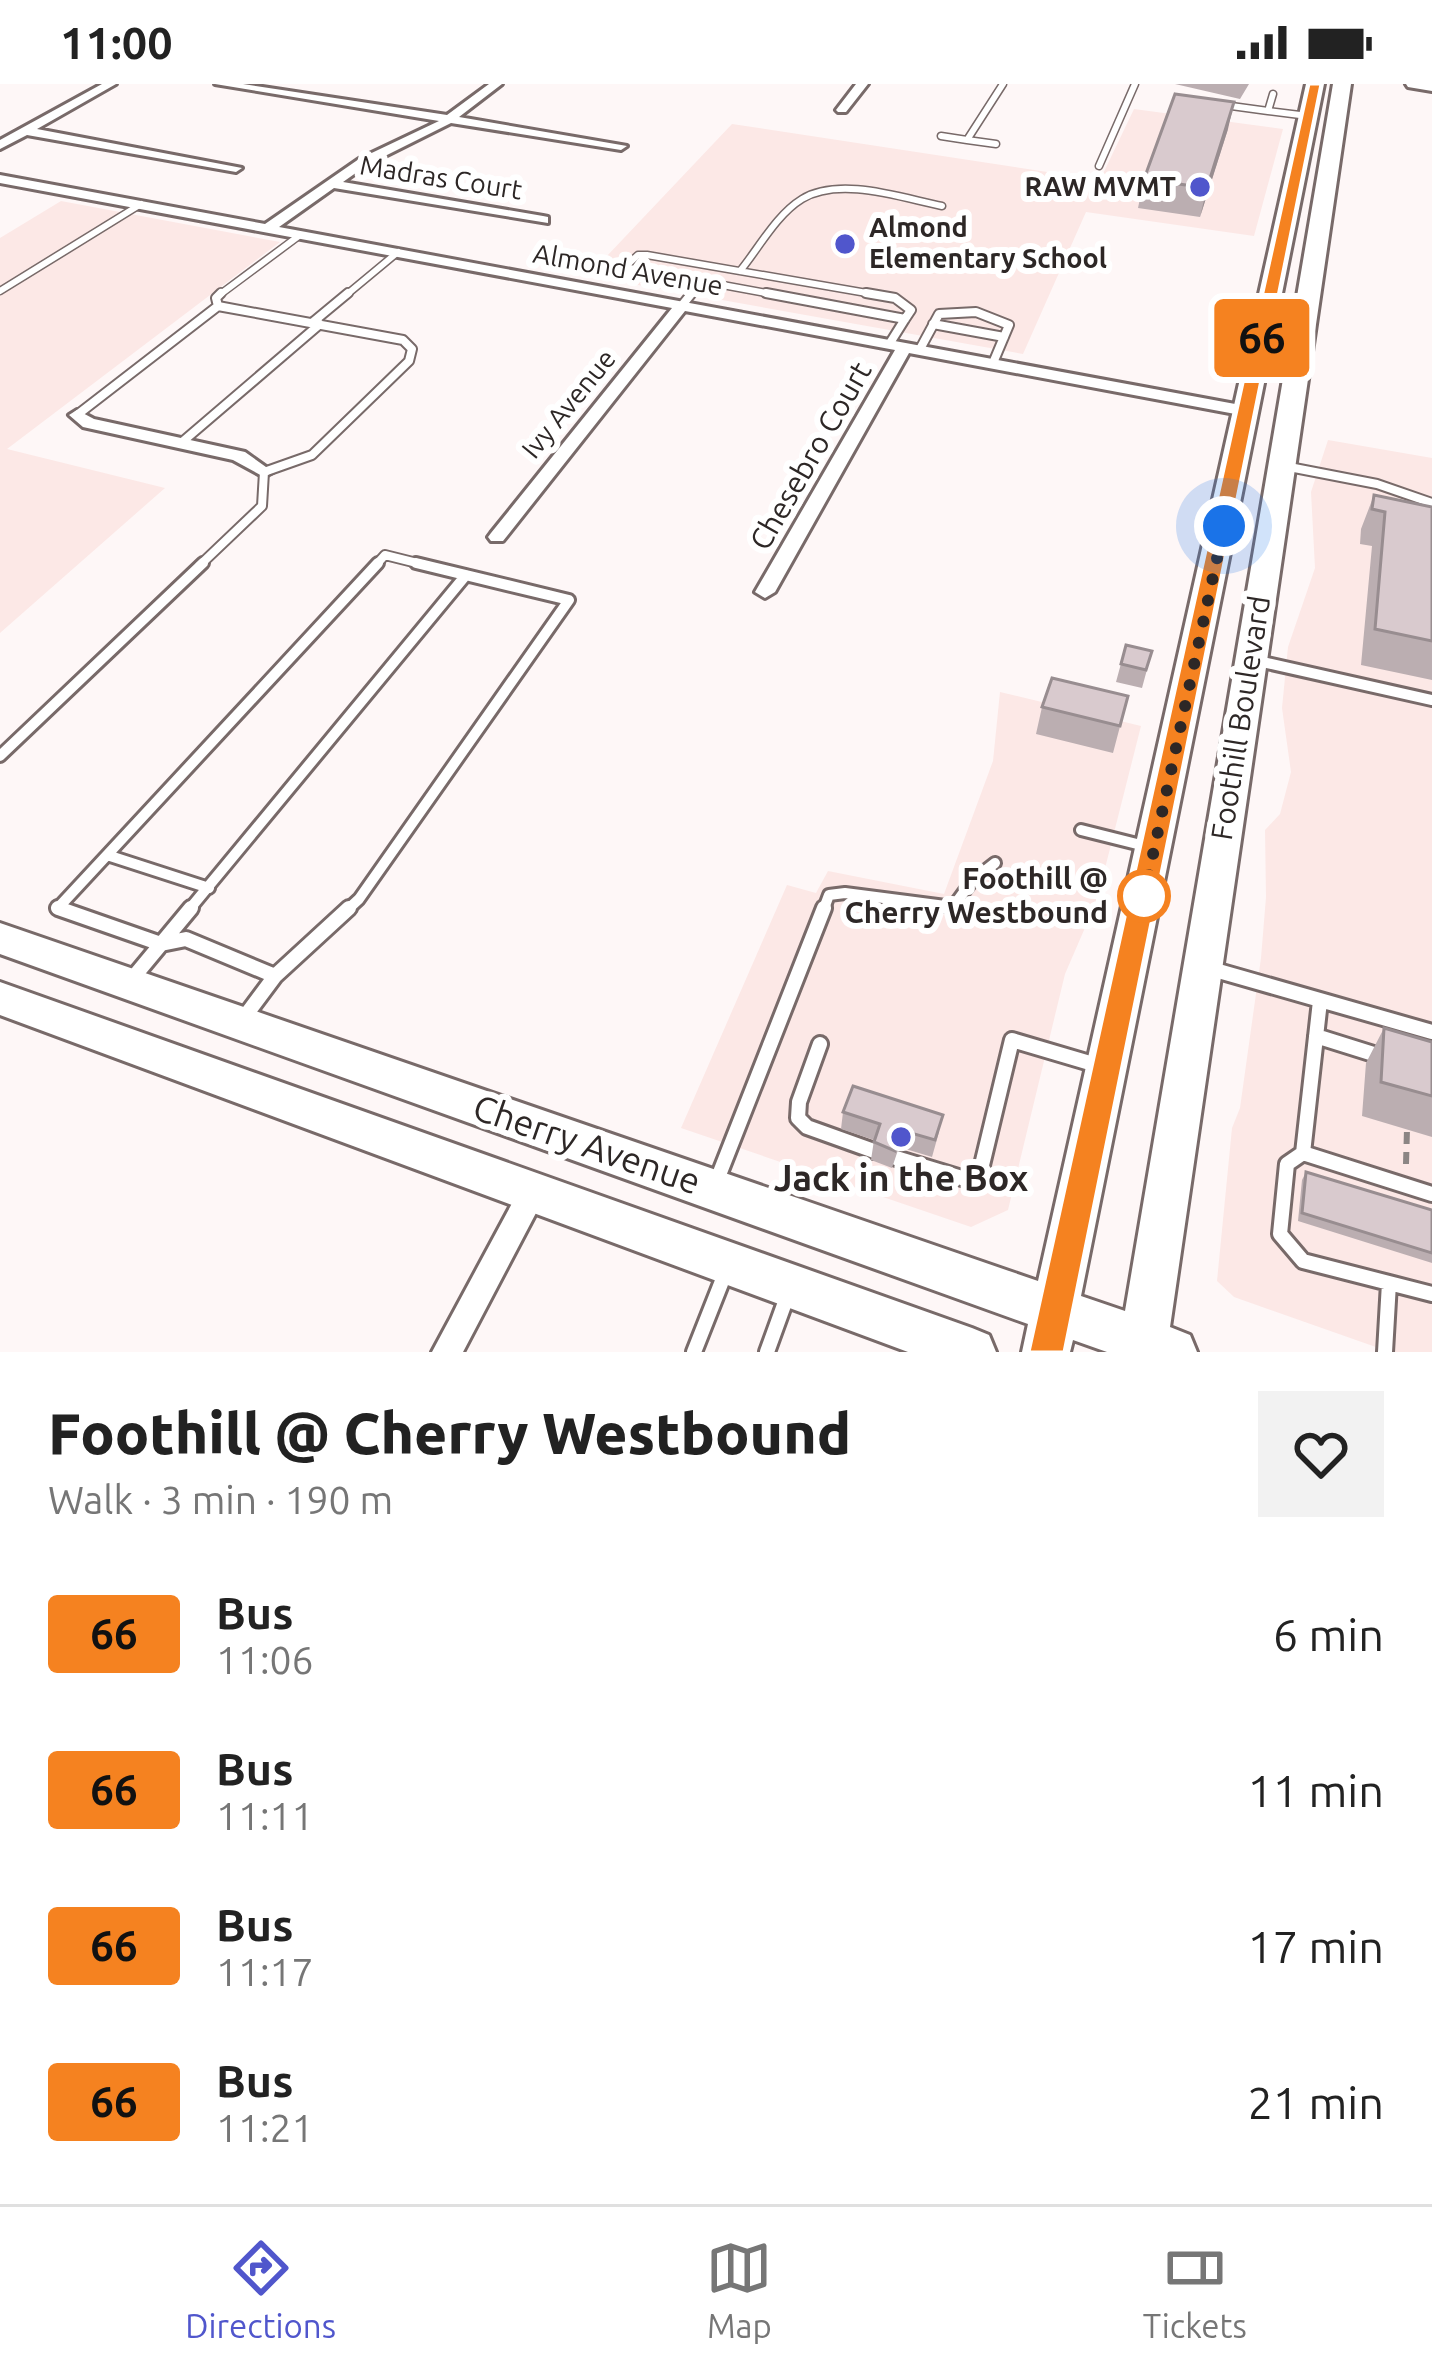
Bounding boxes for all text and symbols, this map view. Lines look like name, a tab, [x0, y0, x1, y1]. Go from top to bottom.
text: 11:00	[60, 17, 173, 68]
street label: Madras Court	[358, 149, 525, 205]
place label: RAW MVMT	[1024, 171, 1176, 201]
marker: RAW MVMT	[1187, 174, 1213, 200]
place label: Almond Elementary School	[869, 212, 1107, 273]
marker: Almond Elementary School	[832, 231, 858, 257]
street label: Almond Avenue	[531, 238, 725, 300]
line badge: 66	[1208, 299, 1316, 377]
text: 66	[1238, 314, 1286, 361]
street label: Ivy Avenue	[515, 343, 621, 464]
street label: Chesebro Court	[743, 355, 878, 555]
your location	[1194, 496, 1254, 556]
street label: Foothill Boulevard	[1204, 593, 1276, 842]
place label: Foothill @ Cherry Westbound	[845, 861, 1108, 929]
marker: Foothill @ Cherry Westbound	[1119, 871, 1169, 921]
street label: Cherry Avenue	[468, 1085, 706, 1202]
marker: Jack in the Box	[888, 1124, 914, 1150]
place label: Jack in the Box	[774, 1157, 1029, 1198]
button: heart	[1258, 1391, 1384, 1517]
text: Foothill @ Cherry Westbound	[48, 1401, 851, 1465]
text: Walk · 3 min · 190 m	[48, 1478, 393, 1521]
text: Bus	[216, 1587, 293, 1638]
text: 6 min	[1273, 1609, 1384, 1660]
text: 66	[90, 1610, 138, 1657]
text: 11:06	[216, 1638, 314, 1681]
text: Bus	[216, 1743, 293, 1794]
text: 11 min	[1247, 1765, 1384, 1816]
text: 66	[90, 1766, 138, 1813]
text: 11:11	[216, 1794, 314, 1837]
text: Bus	[216, 1899, 293, 1950]
text: 17 min	[1247, 1921, 1384, 1972]
text: 66	[90, 1922, 138, 1969]
text: 11:17	[216, 1950, 314, 1993]
text: Bus	[216, 2055, 293, 2106]
text: 21 min	[1247, 2077, 1384, 2128]
text: 66	[90, 2078, 138, 2125]
text: 11:21	[216, 2106, 314, 2149]
tab: Directions	[185, 2235, 336, 2344]
tab: Map	[706, 2235, 772, 2344]
tab: Tickets	[1143, 2235, 1247, 2344]

